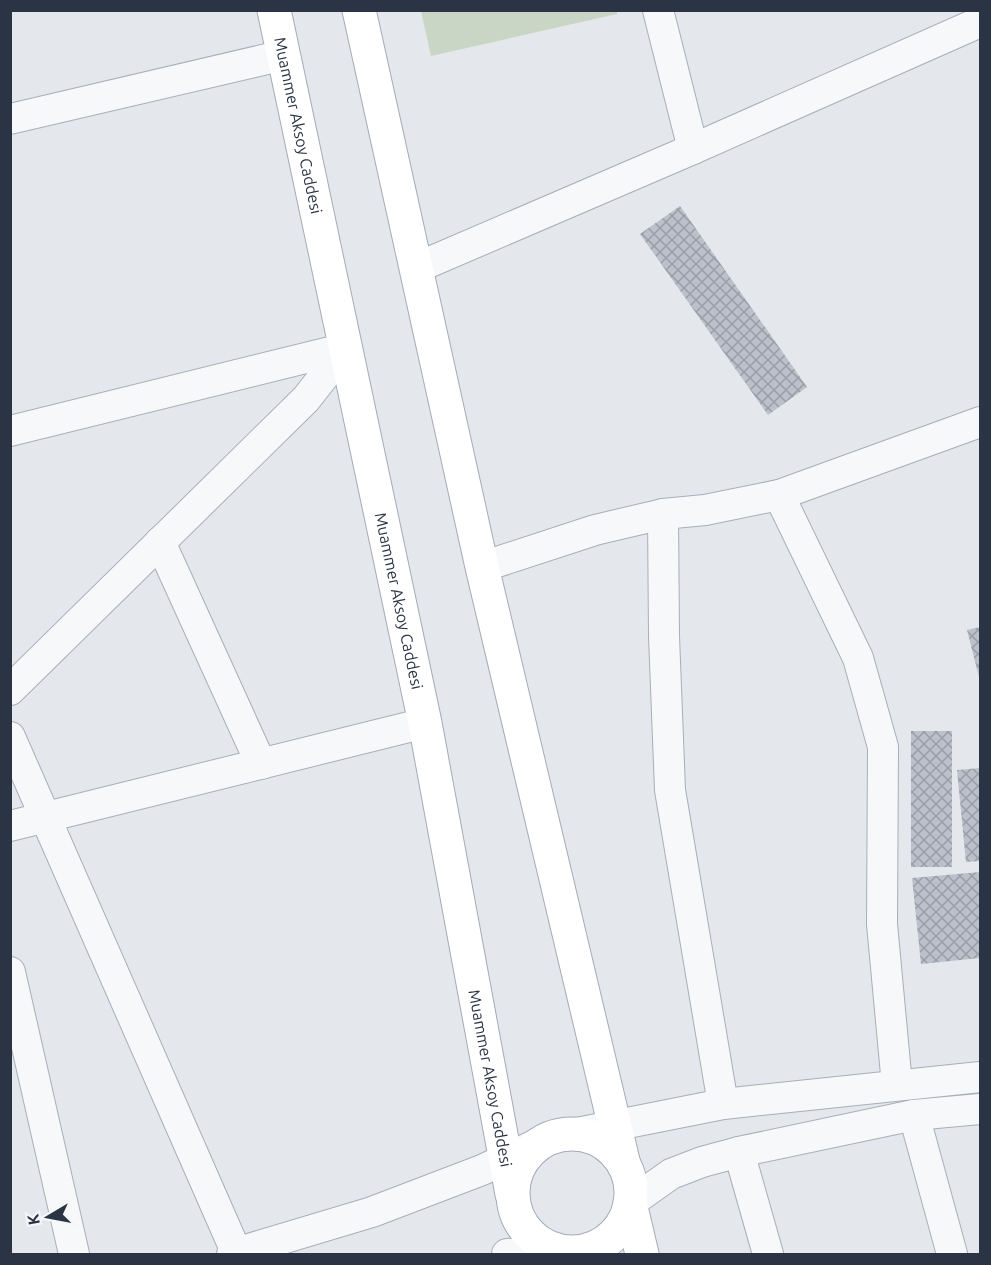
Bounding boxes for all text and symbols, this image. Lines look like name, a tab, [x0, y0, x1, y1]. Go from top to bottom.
street label: Muammer Aksoy Caddesi	[271, 35, 326, 215]
street label: Muammer Aksoy Caddesi	[372, 511, 427, 691]
street label: Muammer Aksoy Caddesi	[465, 988, 516, 1168]
north arrow	[18, 1187, 78, 1247]
text: K	[23, 1212, 43, 1226]

